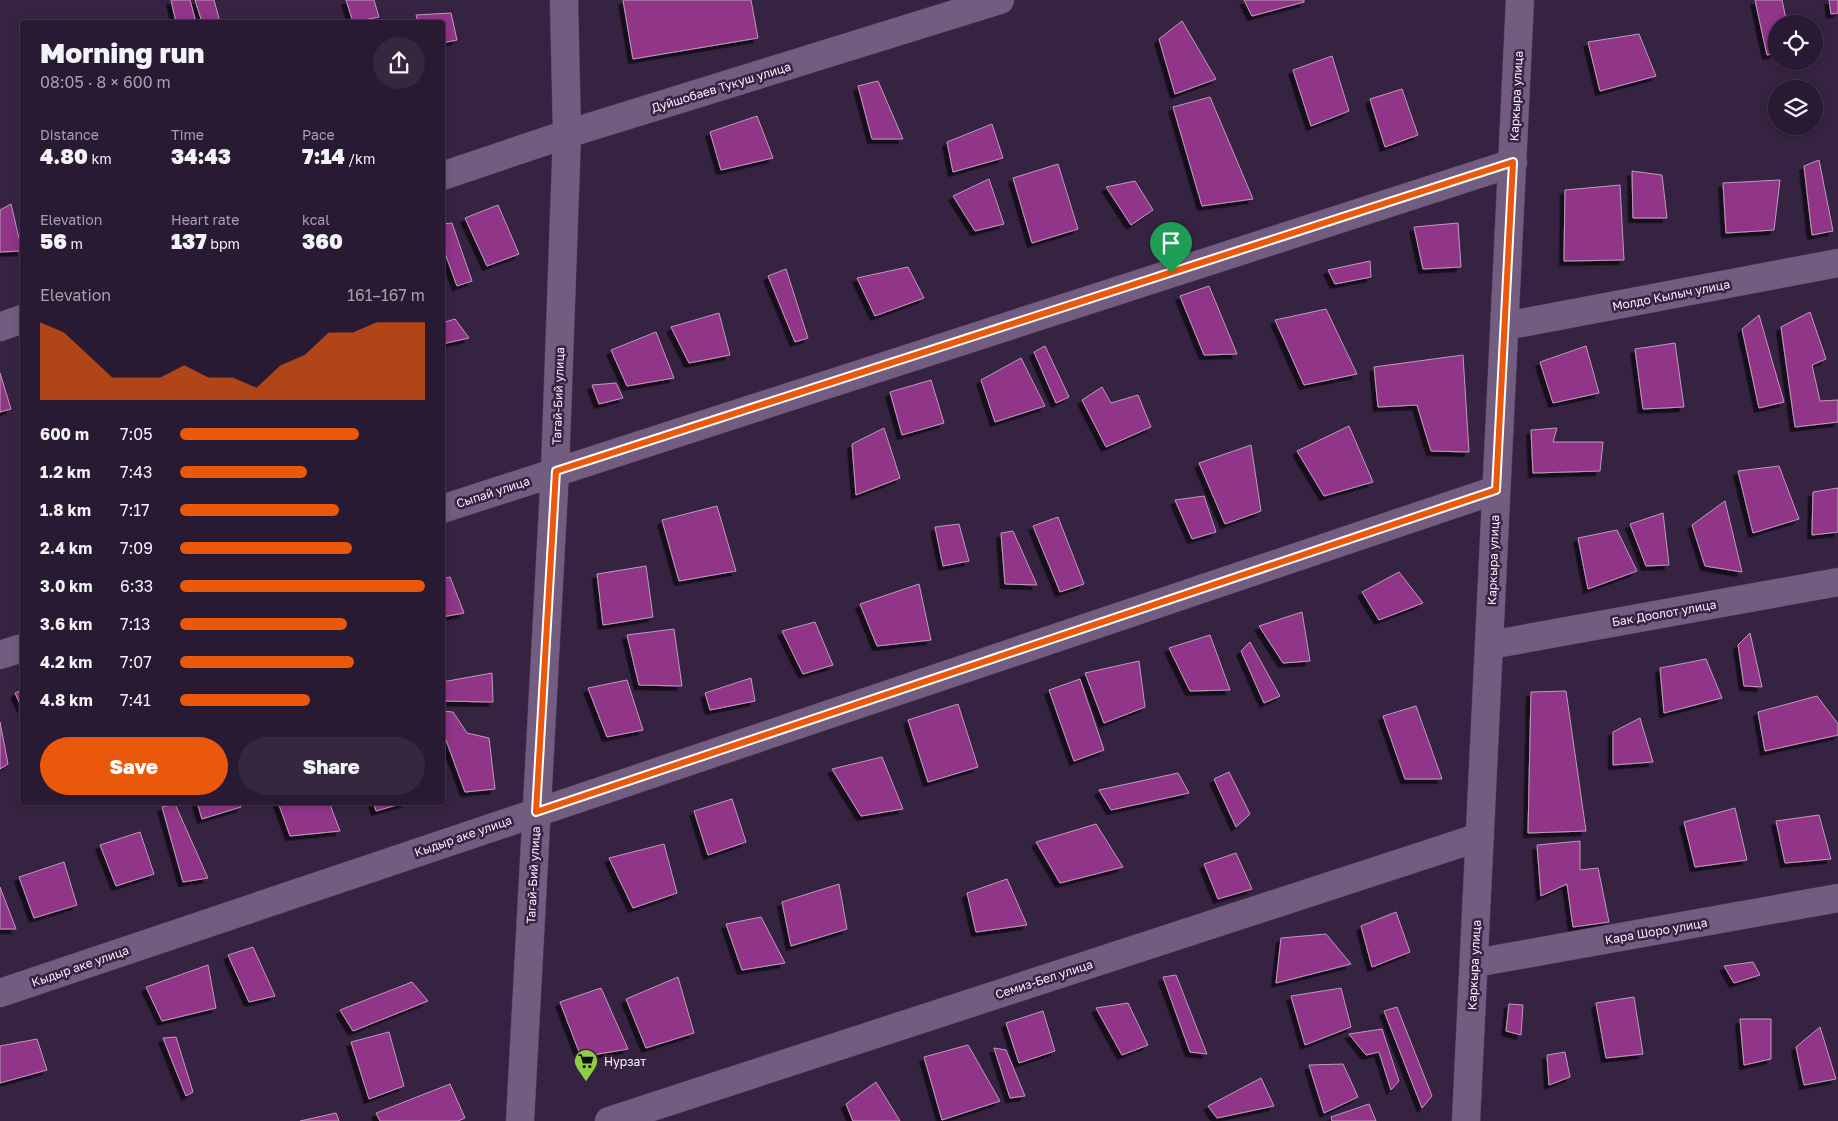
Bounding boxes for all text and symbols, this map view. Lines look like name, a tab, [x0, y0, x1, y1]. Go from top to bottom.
map controls	[1768, 15, 1823, 135]
button: locate	[1768, 15, 1823, 70]
text: Morning run	[40, 36, 204, 69]
button: share	[373, 37, 425, 89]
street label: Каркыра улица	[1506, 50, 1526, 142]
street label: Дуйшобаев Тукуш улица	[649, 59, 793, 115]
text: 08:05 · 8 × 600 m	[40, 72, 171, 92]
button: layers	[1768, 80, 1823, 135]
text: Distance	[40, 126, 99, 143]
text: Time	[171, 126, 204, 143]
text: Pace	[302, 126, 335, 143]
text: 4.80	[40, 143, 88, 169]
text: 34:43	[171, 143, 231, 169]
text: 7:14	[302, 143, 345, 169]
text: km	[88, 150, 112, 167]
text: /km	[345, 150, 375, 167]
text: Elevation	[40, 211, 102, 228]
text: Heart rate	[171, 211, 239, 228]
text: kcal	[302, 211, 330, 228]
pin	[1150, 222, 1192, 273]
text: 56	[40, 228, 67, 254]
text: 137	[171, 228, 207, 254]
text: 360	[302, 228, 343, 254]
icon: arrive	[1157, 229, 1185, 257]
text: m	[67, 235, 83, 252]
text: bpm	[207, 235, 240, 252]
street label: Молдо Кылыч улица	[1611, 276, 1731, 314]
text: Elevation	[40, 285, 111, 305]
text: 161–167 m	[347, 285, 425, 305]
street label: Тагай-Бий улица	[549, 347, 567, 445]
text: 600 m	[40, 424, 89, 444]
text: 7:05	[120, 424, 152, 444]
text: 1.2 km	[40, 462, 90, 482]
text: 7:43	[120, 462, 152, 482]
street label: Сыпай улица	[454, 473, 532, 511]
text: 1.8 km	[40, 500, 91, 520]
text: 7:17	[120, 500, 150, 520]
street label: Каркыра улица	[1484, 515, 1502, 605]
text: 2.4 km	[40, 538, 92, 558]
text: 7:09	[120, 538, 153, 558]
text: 3.0 km	[40, 576, 93, 596]
text: 6:33	[120, 576, 153, 596]
street label: Бак Доолот улица	[1611, 596, 1717, 630]
text: 3.6 km	[40, 614, 92, 634]
text: 7:13	[120, 614, 150, 634]
text: 4.2 km	[40, 652, 92, 672]
text: 7:07	[120, 652, 152, 672]
text: 4.8 km	[40, 690, 93, 710]
text: 7:41	[120, 690, 151, 710]
button: Save	[40, 737, 228, 795]
button: Share	[238, 737, 425, 795]
street label: Кыдыр аке улица	[412, 812, 514, 860]
street label: Тагай-Бий улица	[523, 826, 543, 924]
street label: Кара Шоро улица	[1604, 915, 1708, 947]
street label: Каркыра улица	[1464, 919, 1484, 1011]
street label: Кыдыр аке улица	[29, 942, 131, 990]
street label: Семиз-Бел улица	[993, 956, 1095, 1002]
supermarket icon: Нурзат	[573, 1048, 599, 1082]
place label: Нурзат	[604, 1054, 646, 1069]

